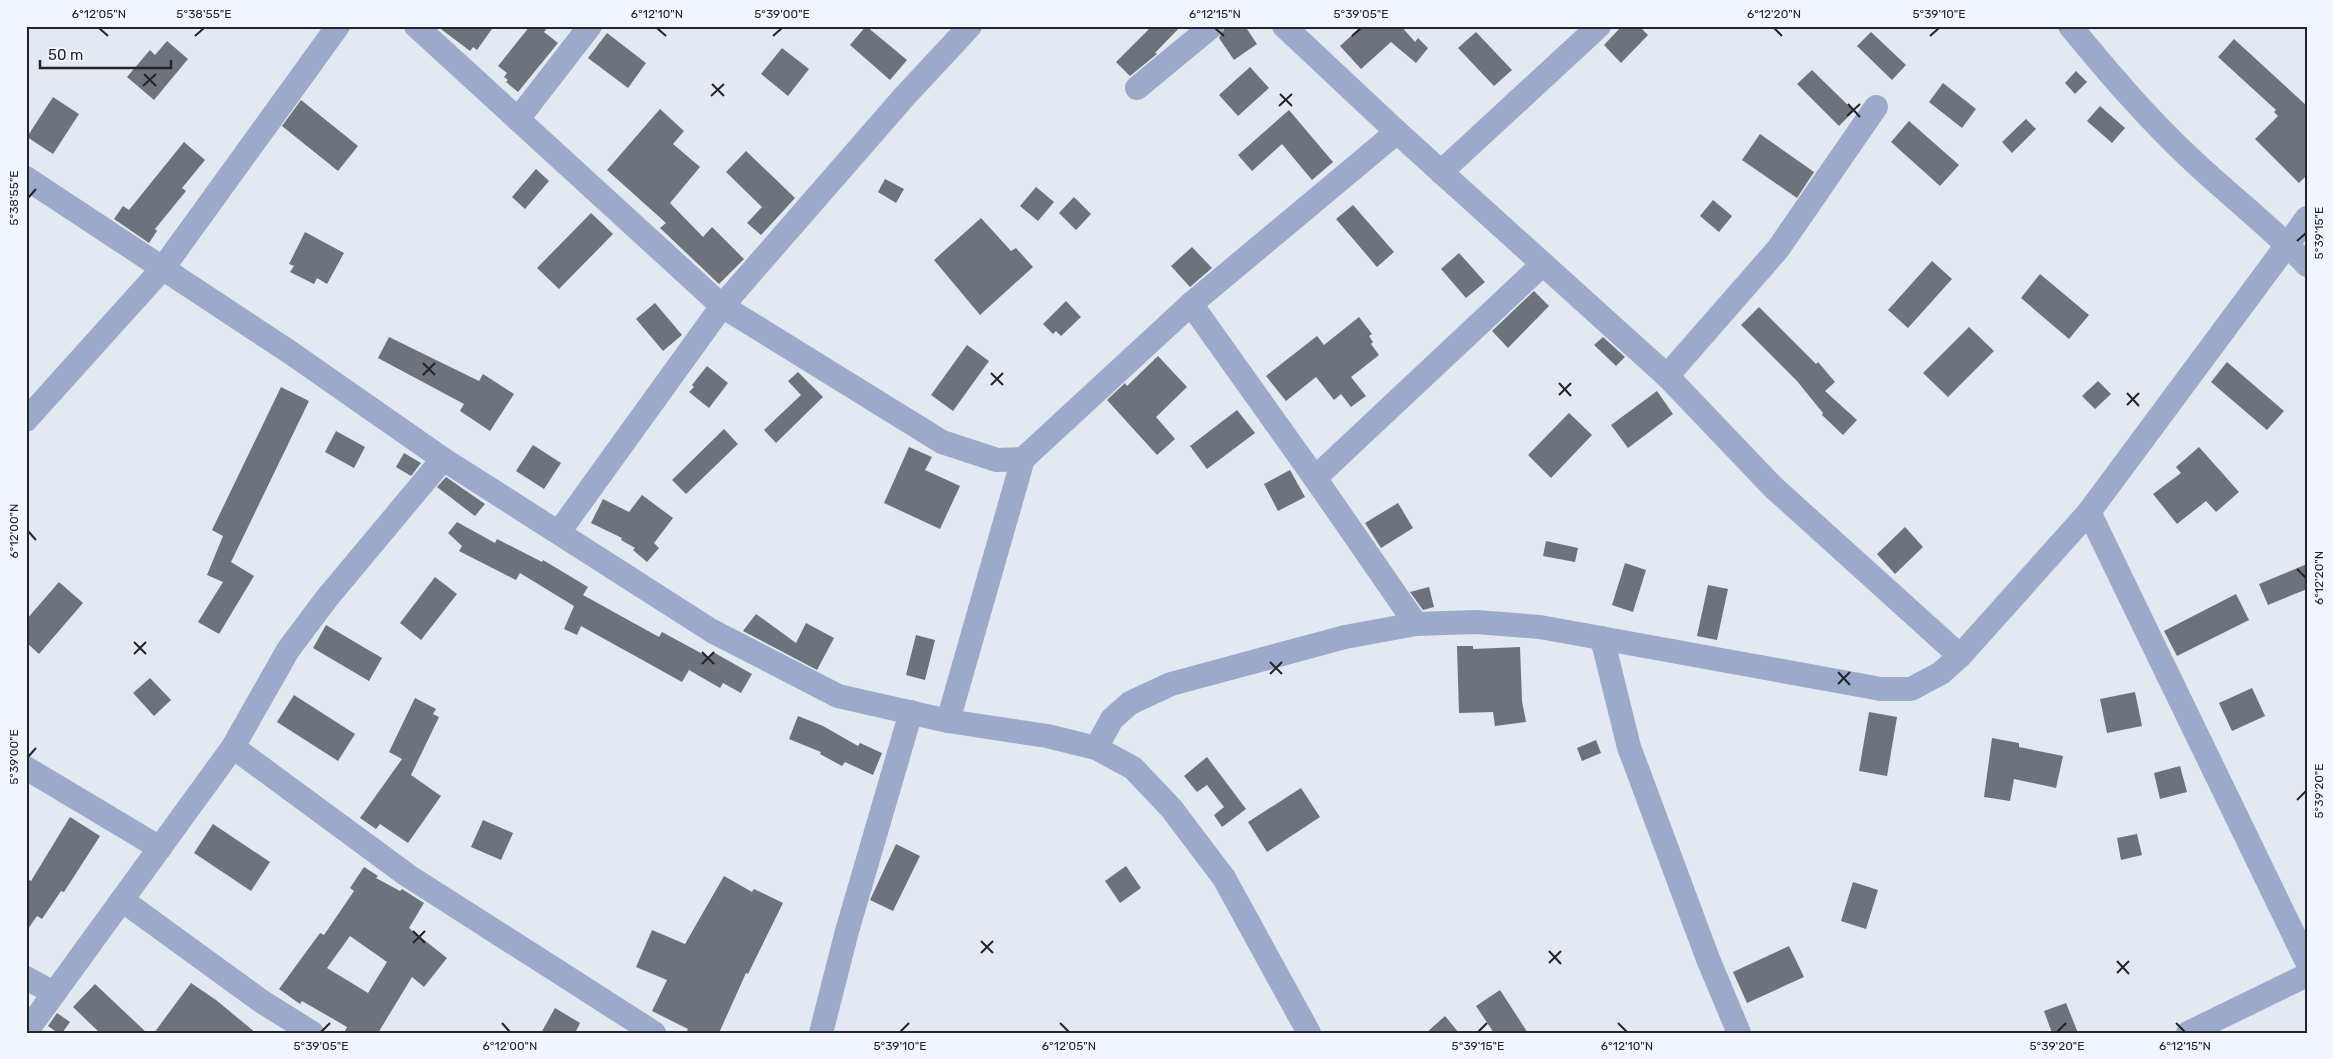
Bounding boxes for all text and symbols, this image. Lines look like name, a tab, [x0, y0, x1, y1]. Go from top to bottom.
text: 6°12'05"N	[72, 7, 126, 21]
text: 5°38'55"E	[176, 7, 232, 21]
text: 6°12'10"N	[631, 7, 683, 21]
text: 5°39'00"E	[754, 7, 810, 21]
text: 6°12'15"N	[1189, 7, 1241, 21]
text: 5°39'05"E	[1333, 7, 1389, 21]
text: 6°12'20"N	[1747, 7, 1801, 21]
text: 5°39'10"E	[1912, 7, 1966, 21]
scale bar	[40, 38, 171, 70]
text: 50 m	[48, 46, 83, 64]
text: 5°38'55"E	[7, 170, 21, 226]
text: 5°39'15"E	[2312, 207, 2326, 259]
text: 6°12'00"N	[7, 504, 21, 558]
text: 6°12'20"N	[2312, 551, 2326, 605]
text: 5°39'00"E	[7, 729, 21, 785]
text: 5°39'20"E	[2312, 763, 2326, 819]
text: 5°39'05"E	[293, 1039, 349, 1053]
text: 6°12'00"N	[483, 1039, 537, 1053]
text: 5°39'10"E	[873, 1039, 927, 1053]
text: 6°12'05"N	[1042, 1039, 1096, 1053]
text: 5°39'15"E	[1452, 1039, 1504, 1053]
text: 6°12'10"N	[1601, 1039, 1653, 1053]
text: 5°39'20"E	[2029, 1039, 2085, 1053]
text: 6°12'15"N	[2159, 1039, 2211, 1053]

